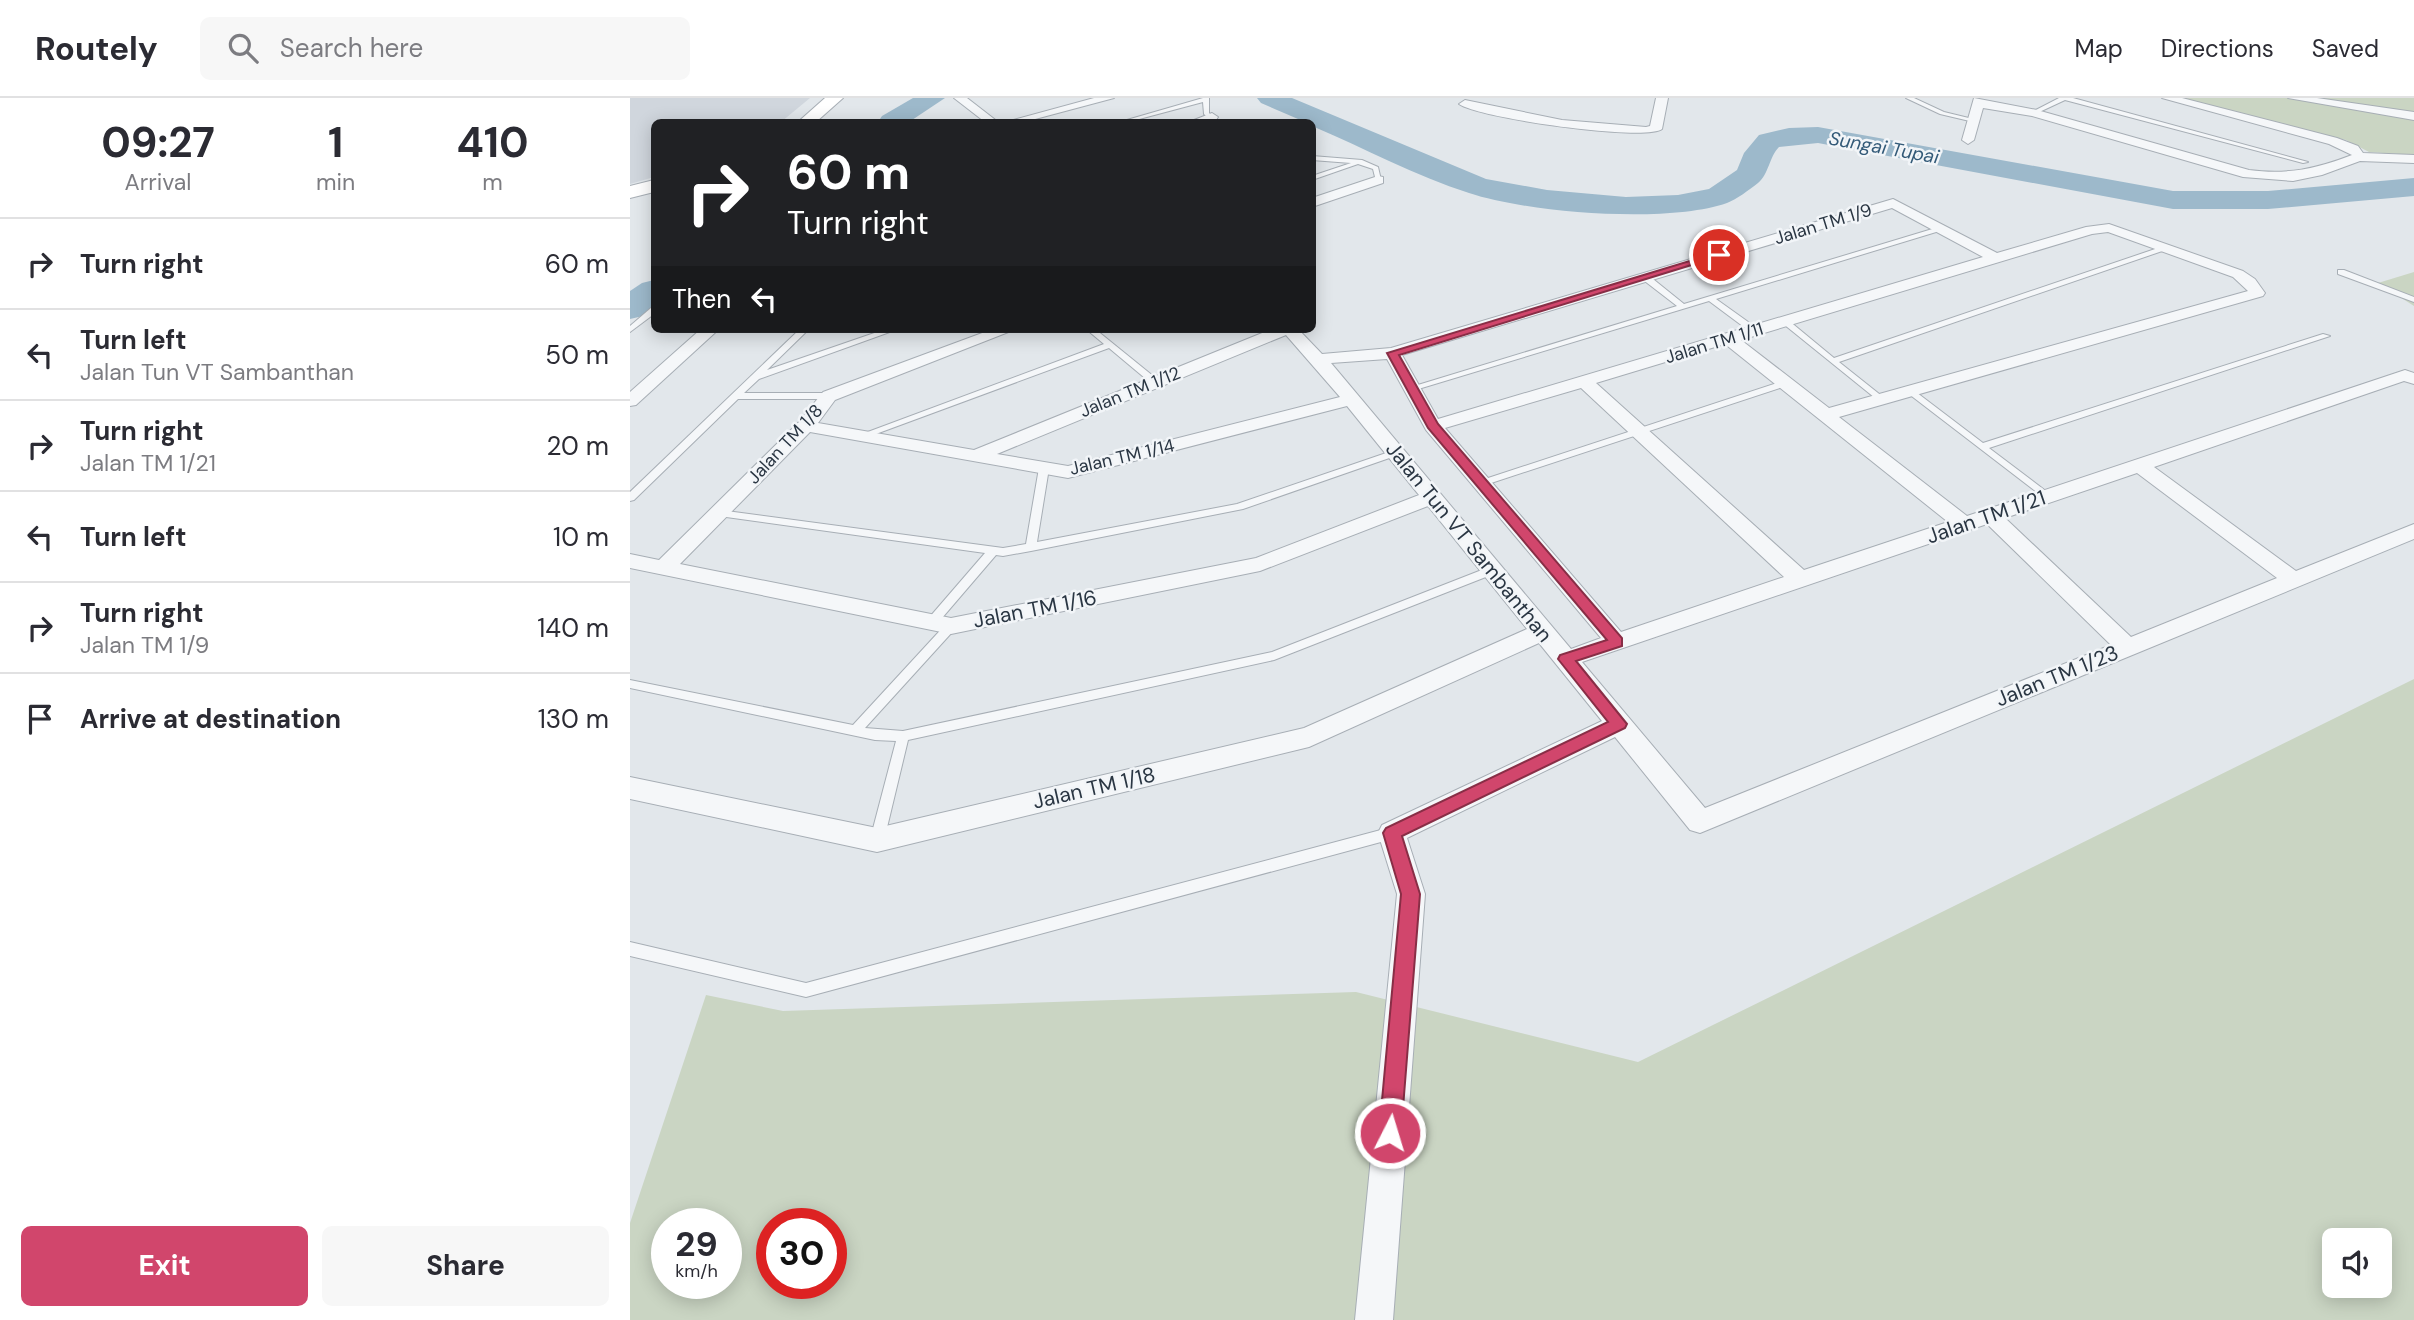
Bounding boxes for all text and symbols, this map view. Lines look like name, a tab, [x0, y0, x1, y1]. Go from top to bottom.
search box	[200, 17, 690, 80]
text: Routely	[35, 27, 158, 70]
icon: search	[224, 29, 262, 67]
text: Search here	[280, 31, 423, 65]
text: Map	[2075, 33, 2123, 64]
text: Directions	[2161, 33, 2274, 64]
text: Saved	[2312, 33, 2379, 64]
text: 09:27	[101, 115, 215, 170]
text: 1	[328, 115, 343, 170]
text: 410	[457, 115, 529, 170]
water label: Sungai Tupai	[1827, 126, 1941, 170]
text: 60 m	[787, 140, 910, 204]
icon: right	[672, 147, 763, 238]
text: Arrival	[125, 167, 192, 197]
text: min	[316, 167, 355, 197]
text: m	[482, 167, 503, 197]
street label: Jalan TM 1/9	[1771, 198, 1875, 250]
text: Turn right	[787, 202, 929, 244]
pin	[1689, 225, 1749, 285]
icon: arrive	[1700, 236, 1738, 274]
icon: right	[21, 245, 59, 283]
text: Turn right	[80, 247, 204, 281]
text: 60 m	[545, 247, 609, 281]
icon: left	[745, 280, 783, 318]
text: Then	[672, 282, 731, 316]
street label: Jalan TM 1/11	[1662, 317, 1766, 369]
text: Turn left	[80, 323, 187, 357]
icon: left	[21, 336, 59, 374]
text: 50 m	[545, 338, 609, 372]
text: Jalan Tun VT Sambanthan	[80, 357, 354, 387]
street label: Jalan TM 1/12	[1076, 361, 1184, 423]
street label: Jalan TM 1/8	[742, 399, 828, 489]
text: Turn right	[80, 414, 204, 448]
icon: right	[21, 427, 59, 465]
text: 20 m	[546, 429, 609, 463]
street label: Jalan TM 1/14	[1067, 433, 1177, 481]
street label: Jalan Tun VT Sambanthan	[1379, 436, 1559, 648]
text: Jalan TM 1/21	[80, 448, 216, 478]
street label: Jalan TM 1/21	[1923, 484, 2049, 550]
icon: left	[21, 518, 59, 556]
text: Turn left	[80, 520, 187, 554]
text: 10 m	[553, 520, 609, 554]
street label: Jalan TM 1/16	[971, 583, 1099, 635]
text: Turn right	[80, 596, 204, 630]
icon: right	[21, 609, 59, 647]
text: 140 m	[537, 611, 609, 645]
text: Jalan TM 1/9	[80, 630, 209, 660]
street label: Jalan TM 1/23	[1991, 639, 2123, 713]
icon: arrive	[21, 700, 59, 738]
text: Arrive at destination	[80, 702, 341, 736]
text: 130 m	[538, 702, 609, 736]
street label: Jalan TM 1/18	[1030, 760, 1158, 816]
position arrow	[1353, 1096, 1427, 1170]
speed limit sign: 30	[756, 1208, 847, 1299]
text: 29	[675, 1221, 718, 1267]
button: Exit	[21, 1226, 308, 1306]
button: Share	[322, 1226, 609, 1306]
map controls	[2322, 1228, 2392, 1298]
button: sound	[2322, 1228, 2392, 1298]
text: km/h	[675, 1259, 718, 1283]

